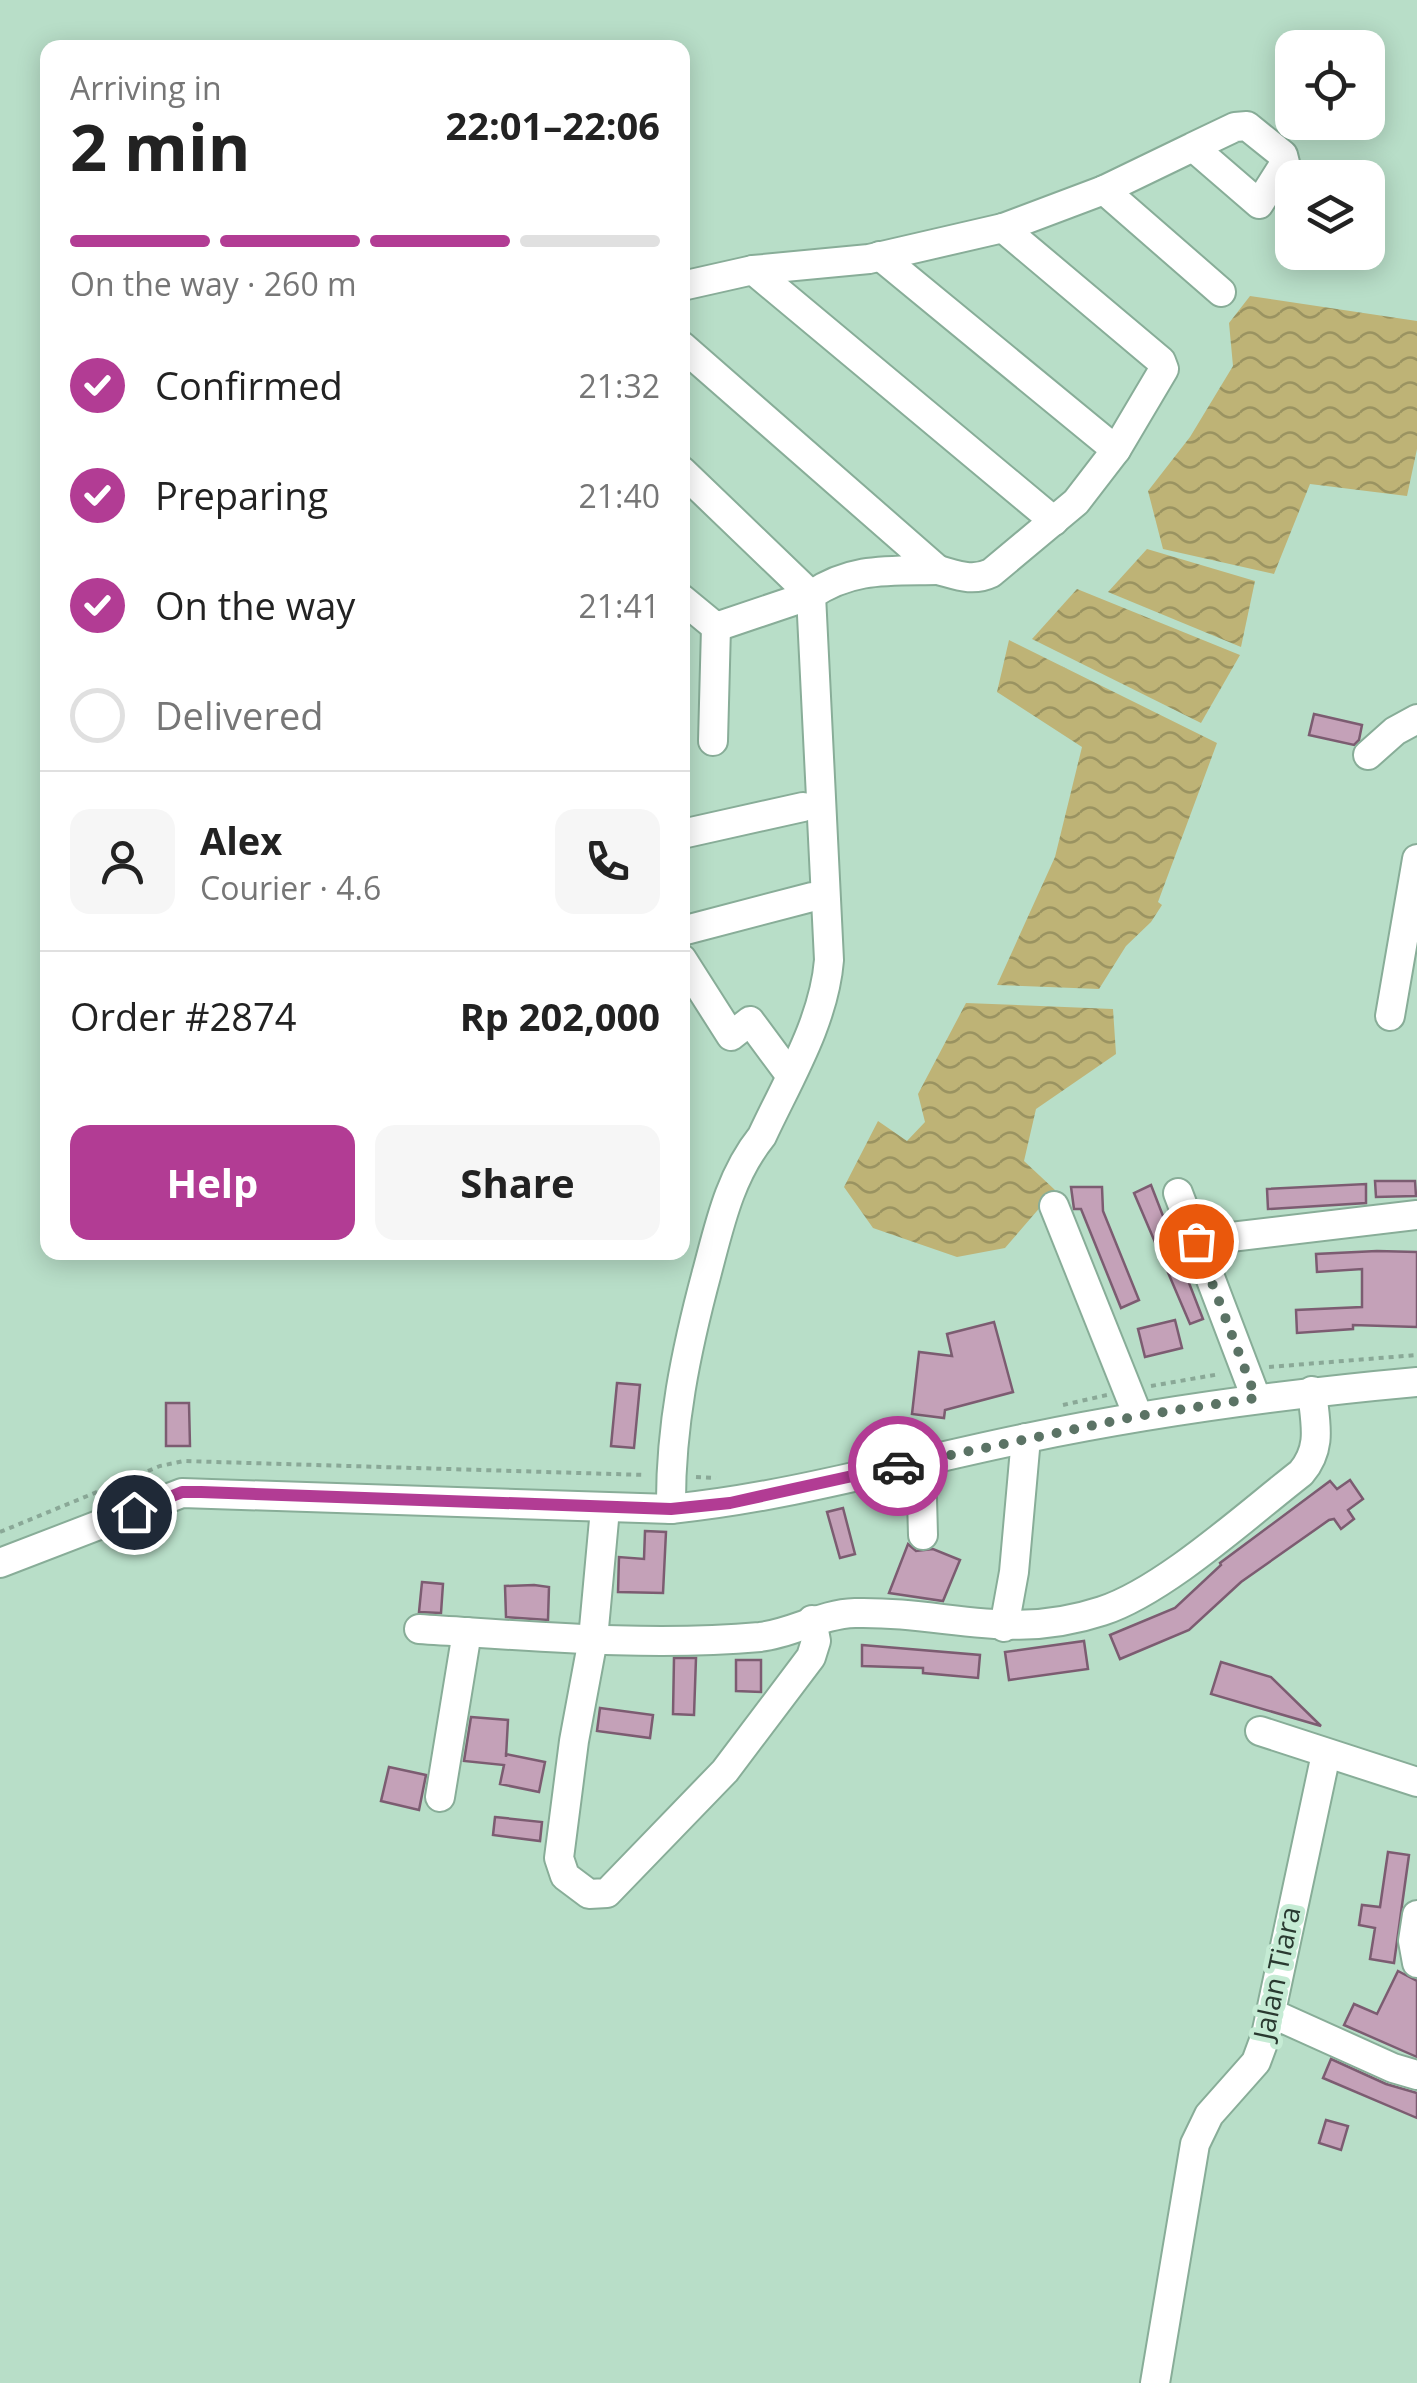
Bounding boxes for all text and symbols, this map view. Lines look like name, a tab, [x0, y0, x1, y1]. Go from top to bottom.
map controls	[1275, 30, 1385, 270]
button: locate	[1275, 30, 1385, 140]
text: Arriving in	[70, 66, 222, 109]
text: 22:01–22:06	[446, 99, 660, 151]
text: 2 min	[70, 102, 250, 190]
button: layers	[1275, 160, 1385, 270]
text: On the way · 260 m	[70, 262, 357, 305]
icon: check	[70, 358, 125, 413]
text: Confirmed	[155, 359, 343, 411]
text: 21:32	[578, 364, 660, 407]
icon: check	[70, 468, 125, 523]
text: Preparing	[155, 469, 328, 521]
text: 21:40	[578, 474, 660, 517]
icon: check	[70, 578, 125, 633]
text: On the way	[155, 579, 355, 631]
text: 21:41	[578, 584, 660, 627]
text: Delivered	[155, 689, 324, 741]
button: person	[70, 809, 175, 914]
button: phone	[555, 809, 660, 914]
text: Alex	[200, 814, 282, 866]
text: Courier · 4.6	[200, 866, 381, 909]
text: Order #2874	[70, 990, 297, 1042]
text: Rp 202,000	[460, 990, 660, 1042]
button: Help	[70, 1125, 355, 1240]
button: Share	[375, 1125, 660, 1240]
pin	[1154, 1199, 1239, 1284]
icon: bag	[1169, 1214, 1224, 1269]
courier	[848, 1416, 948, 1516]
icon: car	[871, 1439, 926, 1494]
pin	[92, 1470, 177, 1555]
icon: home	[107, 1485, 162, 1540]
street label: Jalan Tiara	[1243, 1903, 1309, 2046]

